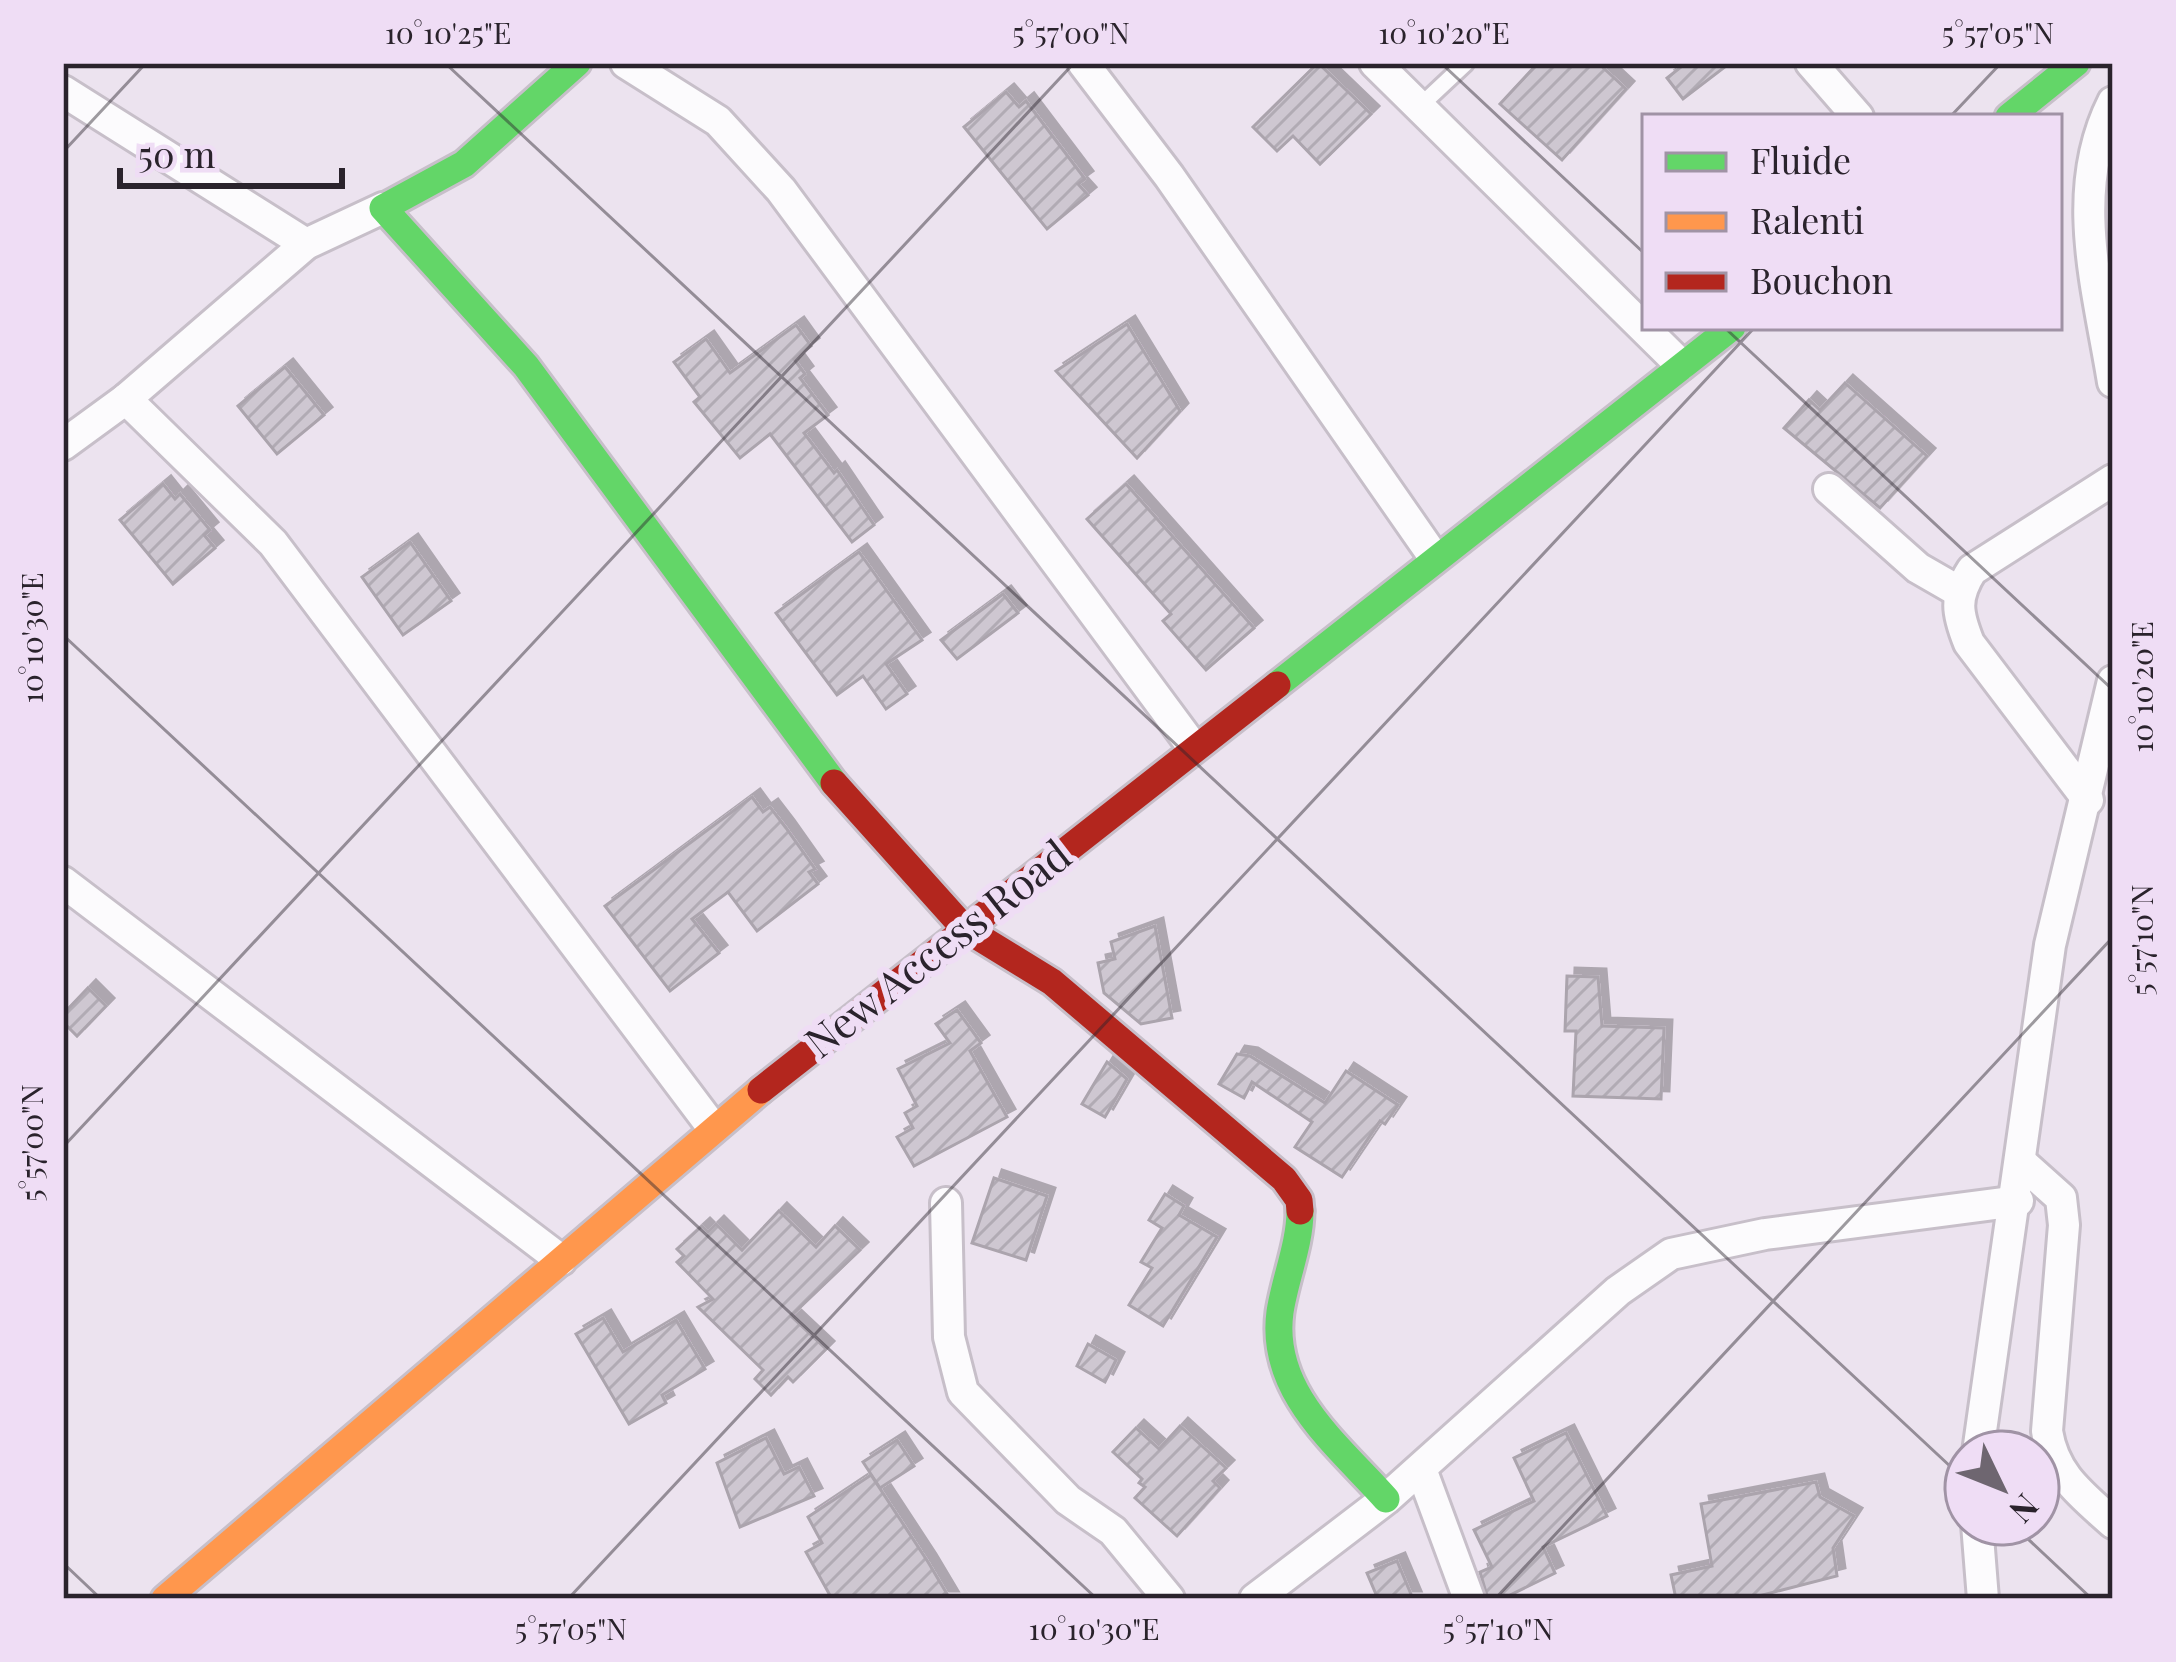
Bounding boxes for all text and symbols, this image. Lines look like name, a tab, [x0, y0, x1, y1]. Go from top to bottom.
text: 10°10'25"E	[385, 12, 511, 52]
text: 5°57'00"N	[1012, 12, 1130, 52]
text: 10°10'20"E	[1378, 12, 1510, 52]
text: 5°57'05"N	[1942, 12, 2054, 52]
scale bar	[120, 114, 342, 188]
legend	[1642, 114, 2062, 330]
text: 50 m	[138, 129, 216, 177]
text: Fluide	[1750, 135, 1851, 183]
text: Ralenti	[1750, 195, 1864, 243]
text: Bouchon	[1750, 255, 1893, 303]
text: 10°10'30"E	[11, 573, 51, 703]
text: 10°10'20"E	[2121, 621, 2161, 753]
street label: New Access Road	[793, 826, 1081, 1069]
text: 5°57'10"N	[2121, 884, 2161, 996]
text: 5°57'00"N	[11, 1084, 51, 1202]
north arrow	[1942, 1428, 2062, 1548]
text: N	[2001, 1486, 2050, 1534]
text: 5°57'05"N	[515, 1608, 627, 1648]
text: 10°10'30"E	[1029, 1608, 1159, 1648]
text: 5°57'10"N	[1442, 1608, 1554, 1648]

